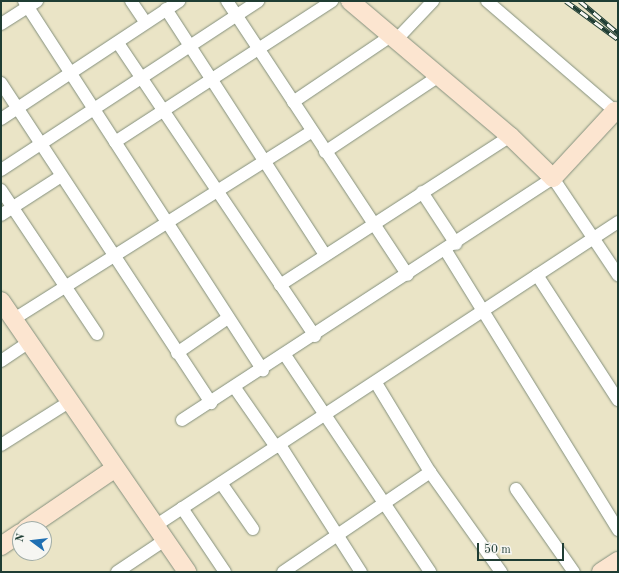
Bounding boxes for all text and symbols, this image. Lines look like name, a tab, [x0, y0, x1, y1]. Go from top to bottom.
north arrow	[12, 521, 52, 561]
text: N	[14, 533, 27, 544]
scale bar	[479, 535, 566, 561]
text: 50 m	[484, 544, 511, 556]

